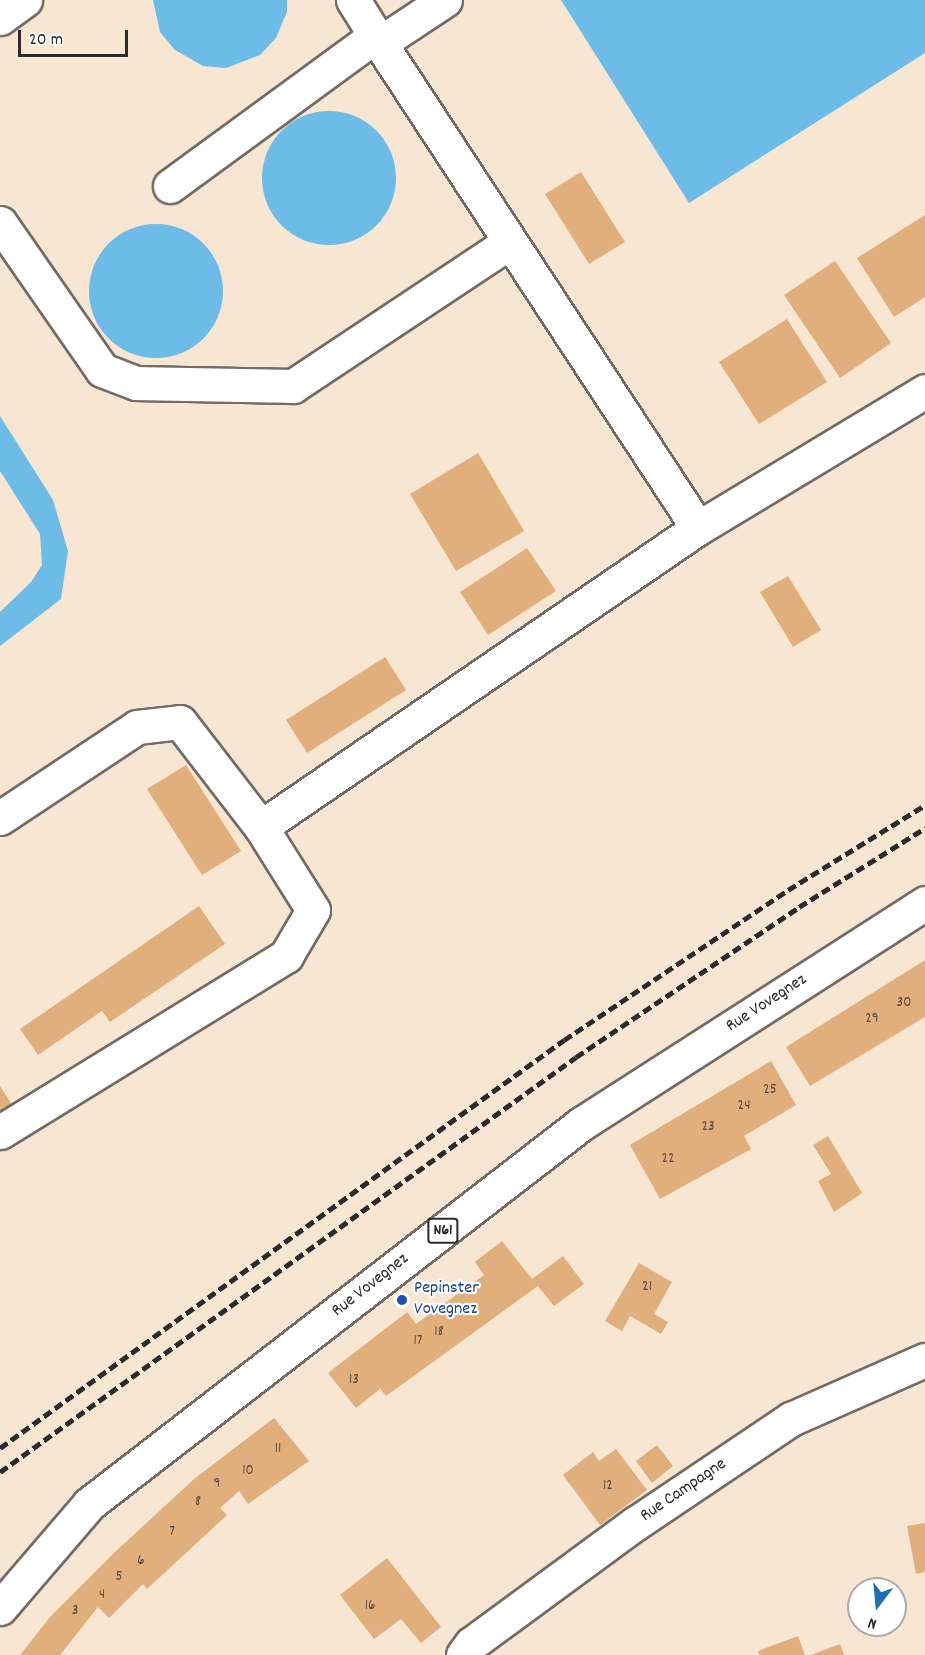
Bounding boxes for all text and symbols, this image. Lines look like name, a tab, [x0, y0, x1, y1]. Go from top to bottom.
scale bar	[21, 18, 130, 56]
text: 20 m	[29, 28, 63, 53]
street label: Rue Vovegnez	[723, 970, 811, 1038]
house number: 30	[897, 995, 911, 1013]
house number: 29	[865, 1011, 879, 1029]
house number: 25	[763, 1082, 777, 1100]
house number: 24	[738, 1098, 750, 1116]
house number: 23	[701, 1119, 715, 1137]
house number: 22	[661, 1151, 675, 1169]
road number: N61	[426, 1218, 460, 1244]
street label: Rue Vovegnez	[328, 1249, 414, 1323]
place label: Pepinster Vovegnez	[414, 1279, 479, 1322]
house number: 21	[642, 1279, 652, 1297]
marker: Pepinster Vovegnez	[395, 1293, 409, 1307]
house number: 18	[434, 1324, 444, 1342]
house number: 17	[413, 1333, 423, 1351]
house number: 13	[349, 1372, 359, 1390]
house number: 11	[275, 1441, 281, 1459]
street label: Rue Campagne	[637, 1454, 731, 1528]
house number: 10	[242, 1463, 254, 1481]
house number: 9	[214, 1476, 220, 1494]
house number: 12	[603, 1478, 613, 1496]
house number: 8	[195, 1494, 201, 1512]
house number: 7	[169, 1524, 175, 1542]
house number: 6	[137, 1553, 145, 1571]
house number: 5	[116, 1569, 122, 1587]
north arrow	[847, 1577, 907, 1637]
house number: 4	[99, 1587, 105, 1605]
house number: 16	[365, 1598, 375, 1616]
house number: 3	[72, 1603, 78, 1621]
text: N	[865, 1611, 879, 1635]

